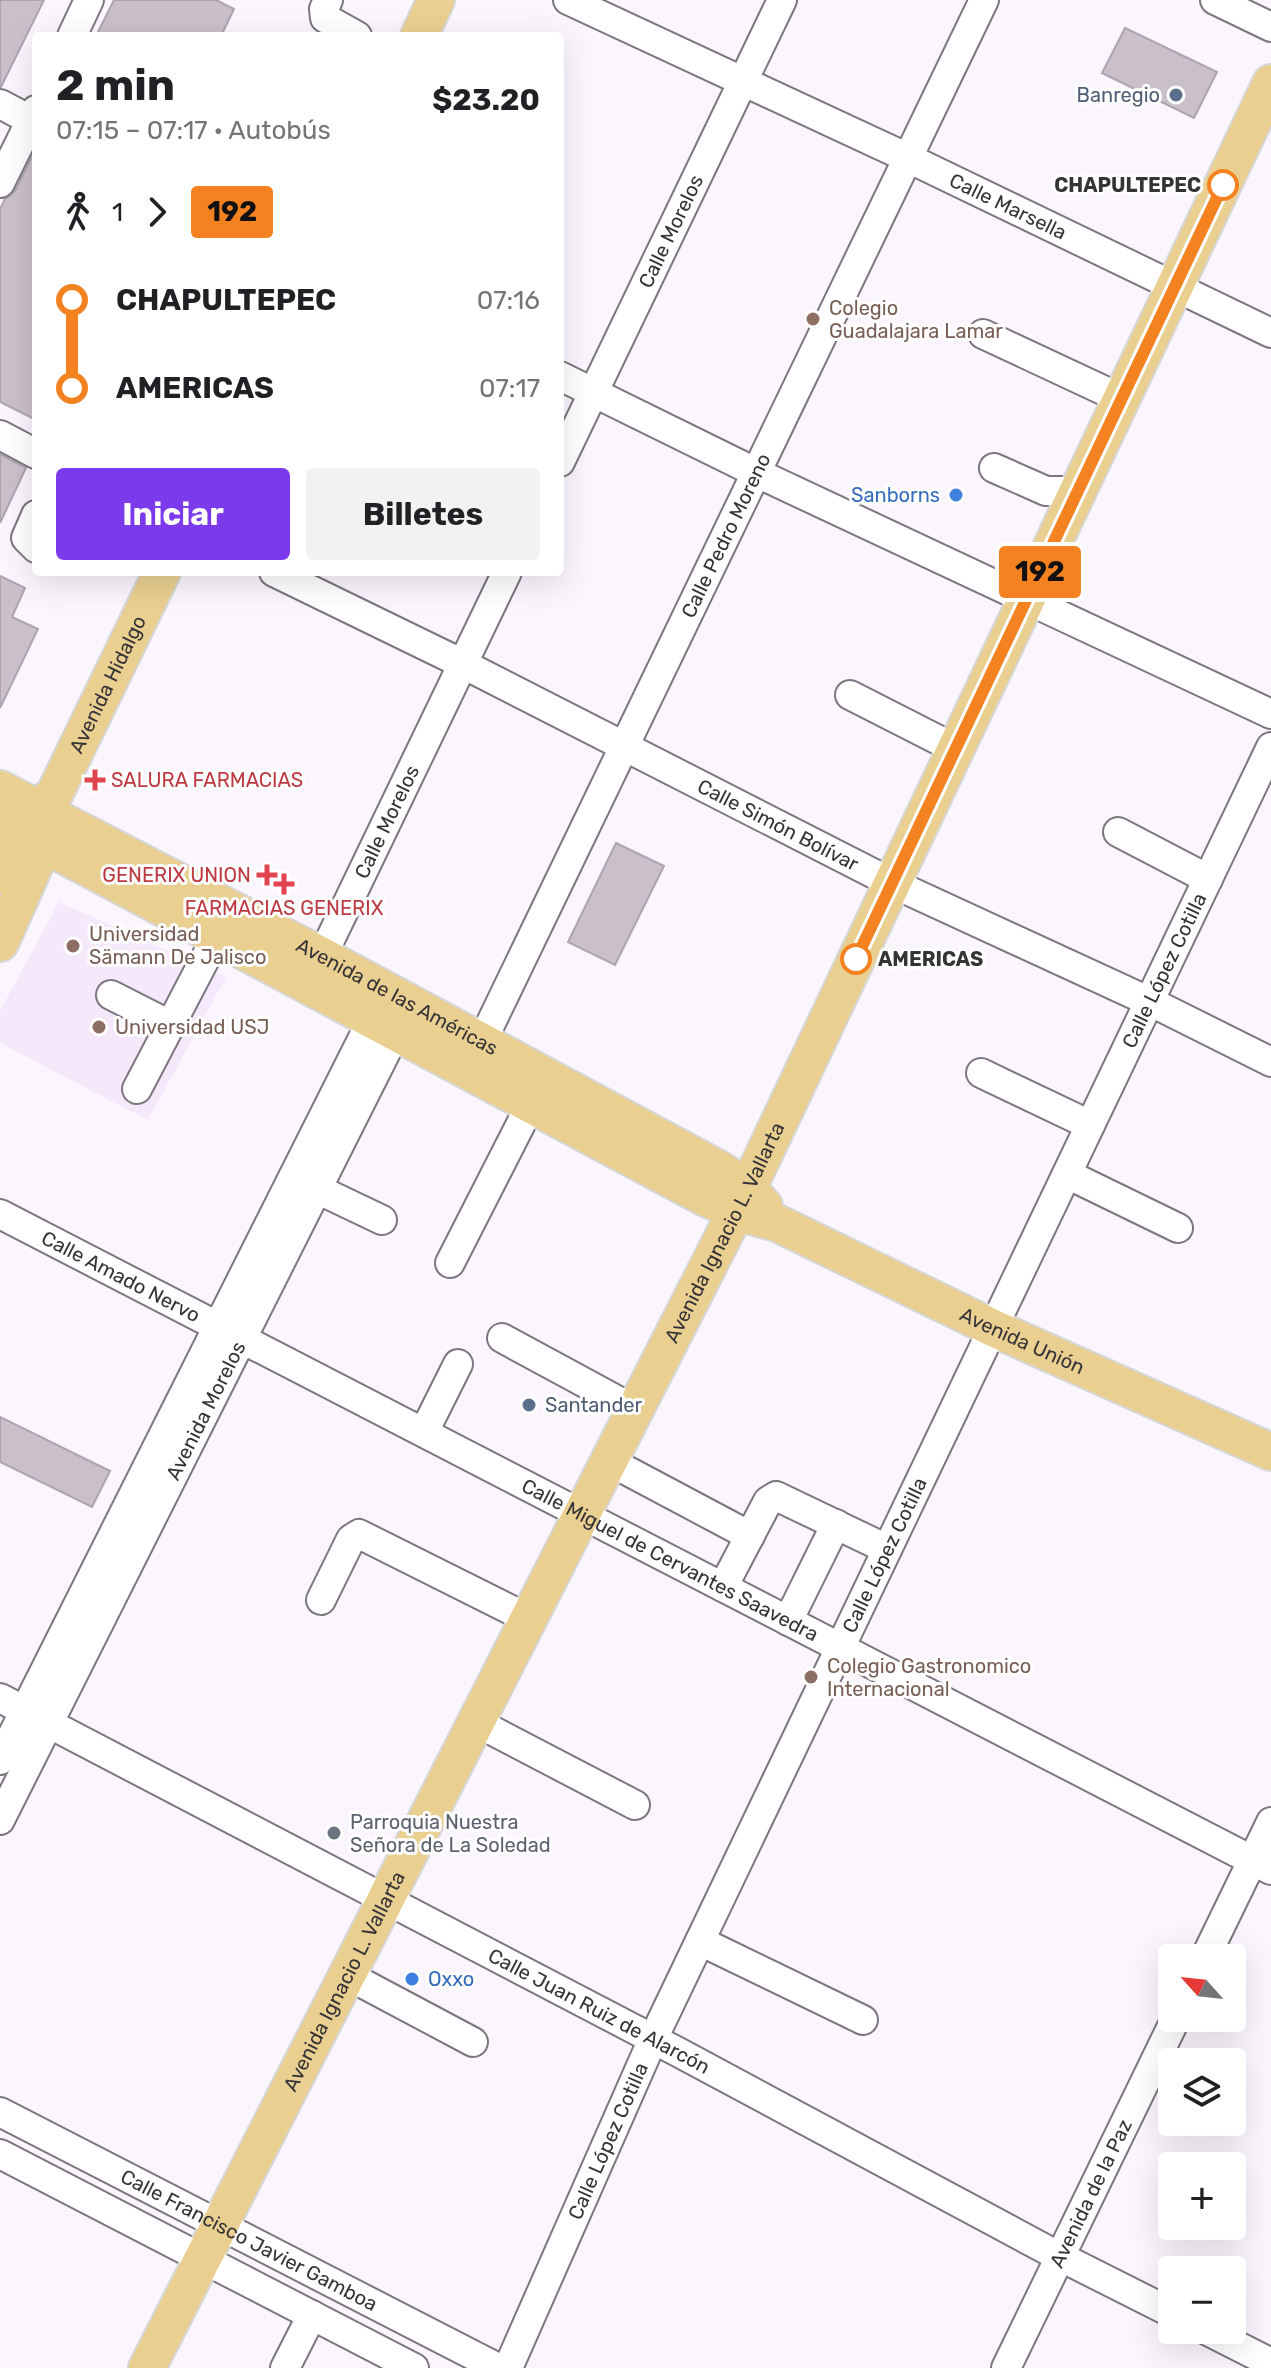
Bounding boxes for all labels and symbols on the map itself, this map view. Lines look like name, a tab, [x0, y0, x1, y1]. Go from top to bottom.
place label: Banregio	[1077, 83, 1160, 107]
marker: Banregio	[1167, 86, 1185, 104]
street label: Calle Marsella	[946, 168, 1070, 245]
marker: CHAPULTEPEC	[1208, 170, 1238, 200]
street label: Calle Morelos	[633, 171, 708, 292]
place label: CHAPULTEPEC	[1054, 173, 1201, 197]
place label: Colegio Guadalajara Lamar	[829, 296, 1003, 343]
marker: Colegio Guadalajara Lamar	[804, 310, 822, 328]
street label: Calle Pedro Moreno	[676, 449, 776, 622]
place label: Sanborns	[851, 483, 940, 507]
marker: Sanborns	[947, 486, 965, 504]
line badge: 192	[994, 546, 1086, 598]
street label: Avenida Hidalgo	[64, 612, 151, 757]
street label: Calle Morelos	[349, 761, 424, 882]
place label: SALURA FARMACIAS	[111, 768, 303, 792]
marker: SALURA FARMACIAS	[86, 771, 104, 789]
street label: Calle Simón Bolívar	[693, 774, 863, 876]
place label: GENERIX UNION	[102, 863, 251, 887]
marker: GENERIX UNION	[258, 866, 276, 884]
marker: FARMACIAS GENERIX	[275, 875, 293, 893]
street label: Calle López Cotilla	[1117, 889, 1211, 1052]
place label: FARMACIAS GENERIX	[185, 896, 384, 920]
place label: Universidad Sämann De Jalisco	[89, 922, 266, 969]
street label: Avenida de las Américas	[292, 933, 502, 1060]
marker: Universidad Sämann De Jalisco	[64, 937, 82, 955]
marker: AMERICAS	[841, 944, 871, 974]
place label: AMERICAS	[878, 947, 983, 971]
place label: Universidad USJ	[115, 1015, 269, 1039]
marker: Universidad USJ	[90, 1018, 108, 1036]
street label: Avenida Ignacio L. Vallarta	[659, 1118, 789, 1347]
street label: Calle Amado Nervo	[38, 1226, 204, 1327]
street label: Avenida Unión	[956, 1302, 1088, 1379]
street label: Avenida Morelos	[161, 1337, 251, 1484]
place label: Santander	[545, 1393, 643, 1417]
marker: Santander	[520, 1396, 538, 1414]
street label: Calle Miguel de Cervantes Saavedra	[518, 1473, 822, 1646]
street label: Calle López Cotilla	[837, 1474, 932, 1637]
place label: Colegio Gastronomico Internacional	[827, 1654, 1031, 1701]
marker: Colegio Gastronomico Internacional	[802, 1668, 820, 1686]
place label: Parroquia Nuestra Señora de La Soledad	[350, 1810, 551, 1857]
marker: Parroquia Nuestra Señora de La Soledad	[325, 1824, 343, 1842]
street label: Avenida Ignacio L. Vallarta	[278, 1867, 410, 2095]
street label: Calle Juan Ruiz de Alarcón	[484, 1943, 714, 2079]
north arrow	[1158, 1944, 1246, 2032]
place label: Oxxo	[428, 1967, 474, 1991]
marker: Oxxo	[403, 1970, 421, 1988]
street label: Calle López Cotilla	[563, 2059, 653, 2223]
street label: Avenida de la Paz	[1045, 2115, 1137, 2272]
street label: Calle Francisco Javier Gamboa	[117, 2164, 381, 2316]

